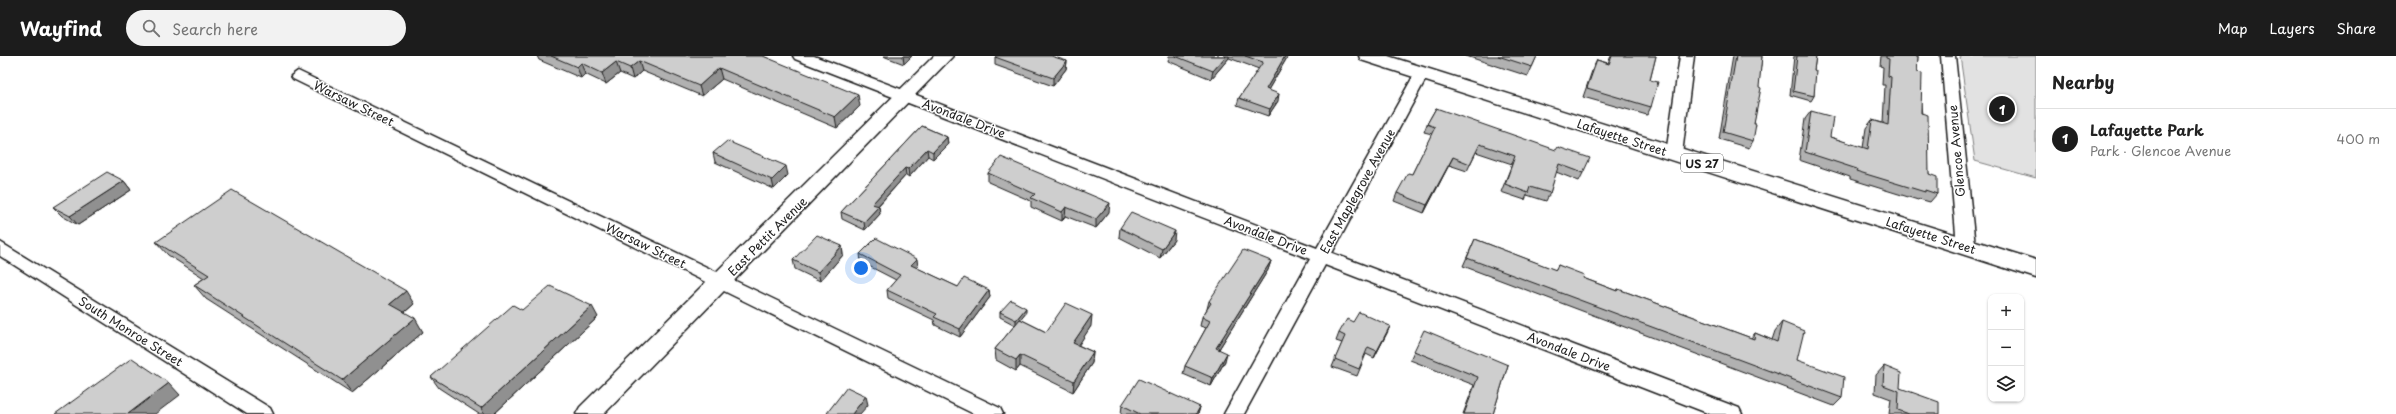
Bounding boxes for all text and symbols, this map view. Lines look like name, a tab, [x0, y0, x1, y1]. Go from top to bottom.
search box	[126, 10, 406, 46]
text: Wayfind	[20, 14, 102, 42]
icon: search	[140, 17, 162, 39]
text: Search here	[172, 17, 258, 40]
text: Map	[2218, 18, 2248, 39]
text: Layers	[2270, 18, 2315, 39]
text: Share	[2337, 18, 2376, 39]
text: Nearby	[2052, 69, 2114, 95]
street label: Warsaw Street	[311, 76, 397, 130]
street label: Avondale Drive	[920, 94, 1008, 142]
pin: 1	[1989, 94, 2015, 124]
street label: Glencoe Avenue	[1943, 104, 1969, 198]
street label: Lafayette Street	[1575, 114, 1669, 160]
text: Lafayette Park	[2090, 118, 2204, 141]
street label: East Maplegrove Avenue	[1315, 125, 1399, 257]
text: 1	[2062, 129, 2068, 148]
text: 400 m	[2337, 129, 2380, 148]
text: Park · Glencoe Avenue	[2090, 141, 2231, 160]
road number: US 27	[1681, 154, 1723, 172]
street label: East Pettit Avenue	[723, 192, 811, 280]
street label: Avondale Drive	[1222, 211, 1310, 259]
street label: Lafayette Street	[1884, 212, 1978, 258]
street label: Warsaw Street	[603, 218, 689, 272]
your location	[851, 258, 871, 278]
street label: South Monroe Street	[75, 292, 187, 370]
map controls	[1988, 294, 2024, 402]
button: +	[1988, 294, 2024, 330]
street label: Avondale Drive	[1525, 327, 1613, 375]
button: −	[1988, 330, 2024, 366]
button: layers	[1988, 366, 2024, 402]

